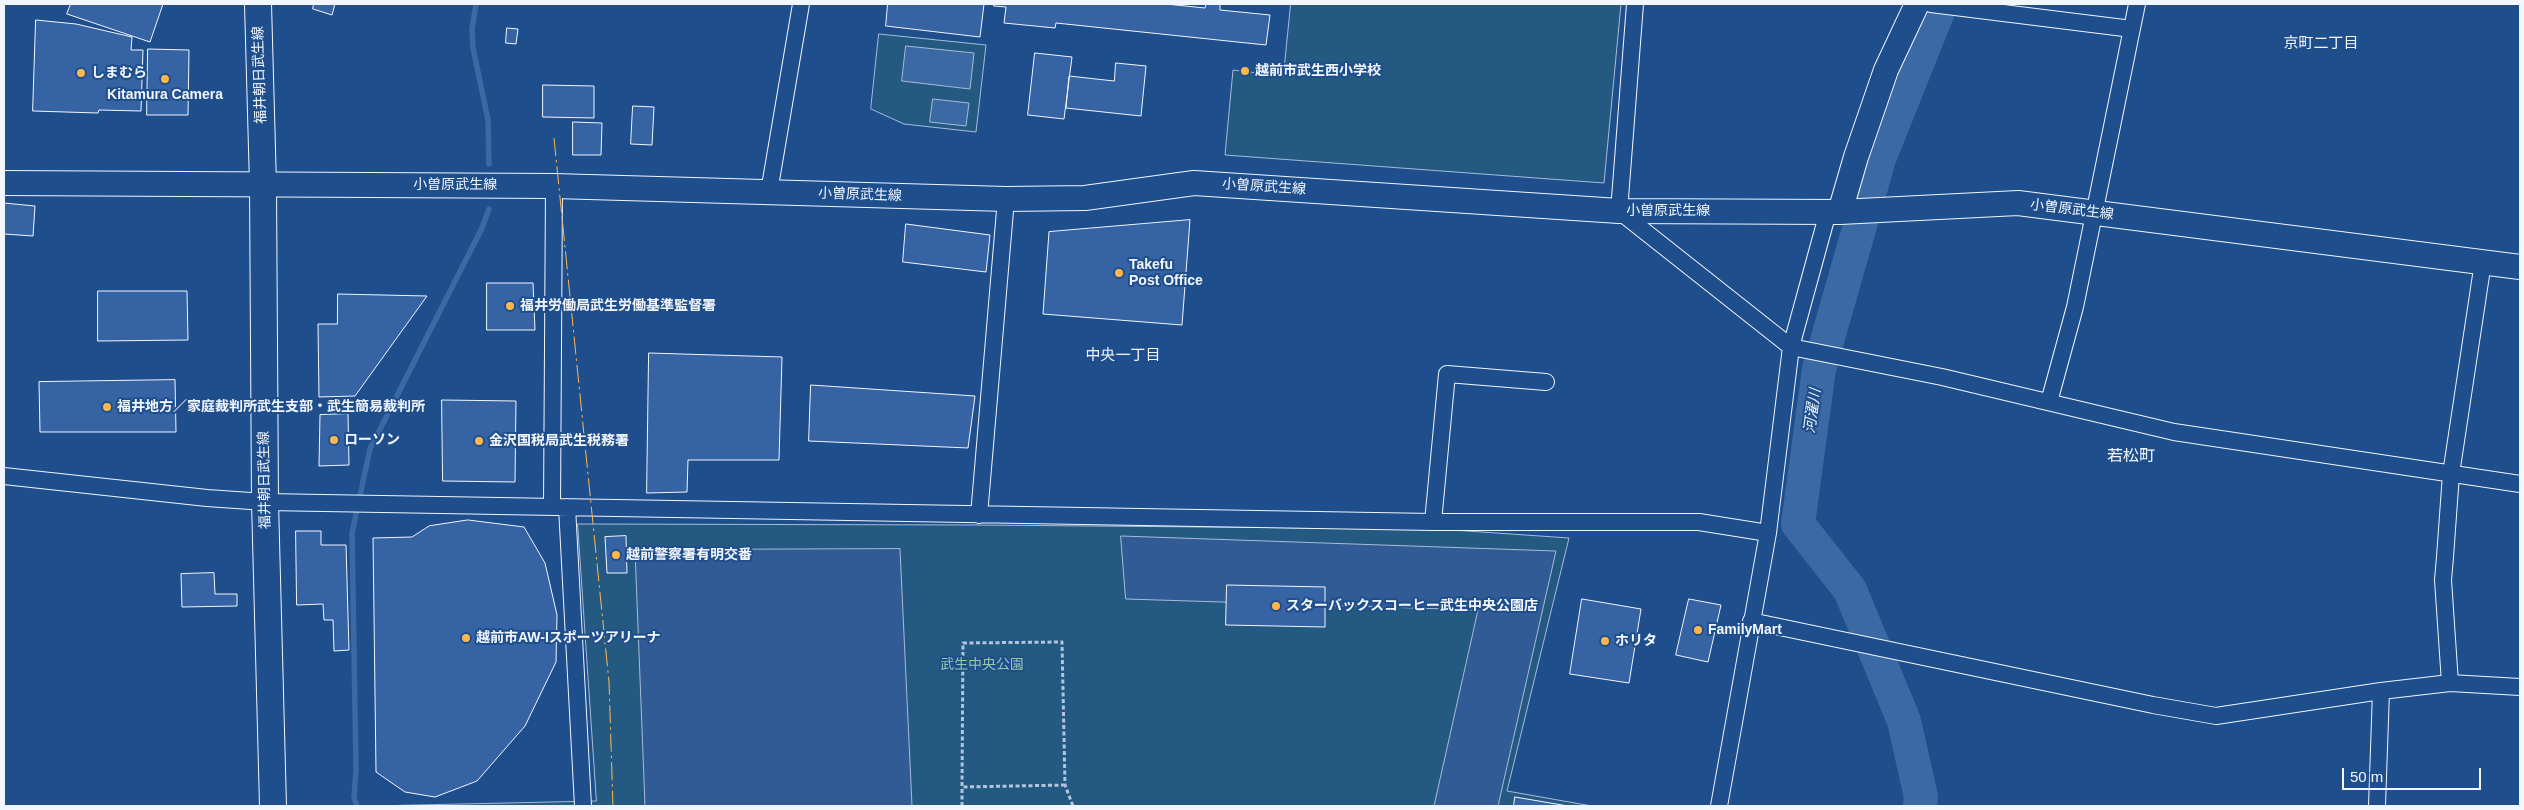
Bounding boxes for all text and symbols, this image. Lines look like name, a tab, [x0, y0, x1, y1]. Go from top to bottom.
street label: 福井朝日武生線	[250, 26, 270, 124]
district label: 京町二丁目	[2284, 35, 2358, 53]
place label: 越前市武生西小学校	[1255, 63, 1381, 79]
place label: しまむら	[91, 65, 147, 81]
marker: 越前市武生西小学校	[1239, 65, 1251, 77]
marker: しまむら	[75, 67, 87, 79]
marker: Kitamura Camera	[159, 73, 171, 85]
place label: Kitamura Camera	[107, 87, 223, 103]
street label: 小曽原武生線	[1222, 176, 1306, 198]
street label: 小曽原武生線	[413, 177, 497, 193]
street label: 小曽原武生線	[818, 185, 902, 205]
street label: 小曽原武生線	[2029, 197, 2115, 223]
street label: 小曽原武生線	[1626, 203, 1710, 219]
place label: Takefu Post Office	[1129, 257, 1203, 290]
marker: Takefu Post Office	[1113, 267, 1125, 279]
place label: 福井労働局武生労働基準監督署	[520, 298, 716, 314]
marker: 福井労働局武生労働基準監督署	[504, 300, 516, 312]
district label: 中央一丁目	[1086, 347, 1160, 365]
water label: 河濯川	[1801, 387, 1825, 435]
place label: 福井地方／家庭裁判所武生支部・武生簡易裁判所	[117, 399, 425, 415]
marker: 福井地方／家庭裁判所武生支部・武生簡易裁判所	[101, 401, 113, 413]
street label: 福井朝日武生線	[256, 431, 274, 529]
place label: ローソン	[344, 432, 400, 448]
place label: 金沢国税局武生税務署	[489, 433, 629, 449]
marker: ローソン	[328, 434, 340, 446]
marker: 金沢国税局武生税務署	[473, 435, 485, 447]
district label: 若松町	[2107, 447, 2155, 467]
place label: 越前警察署有明交番	[626, 547, 752, 563]
marker: 越前警察署有明交番	[610, 549, 622, 561]
place label: スターバックスコーヒー武生中央公園店	[1286, 598, 1538, 614]
marker: スターバックスコーヒー武生中央公園店	[1270, 600, 1282, 612]
place label: FamilyMart	[1708, 622, 1782, 638]
marker: FamilyMart	[1692, 624, 1704, 636]
place label: 越前市AW-Iスポーツアリーナ	[476, 630, 661, 646]
marker: 越前市AW-Iスポーツアリーナ	[460, 632, 472, 644]
place label: ホリタ	[1615, 633, 1657, 649]
marker: ホリタ	[1599, 635, 1611, 647]
park label: 武生中央公園	[940, 657, 1024, 673]
scale bar	[2344, 758, 2483, 790]
text: 50 m	[2350, 768, 2383, 785]

